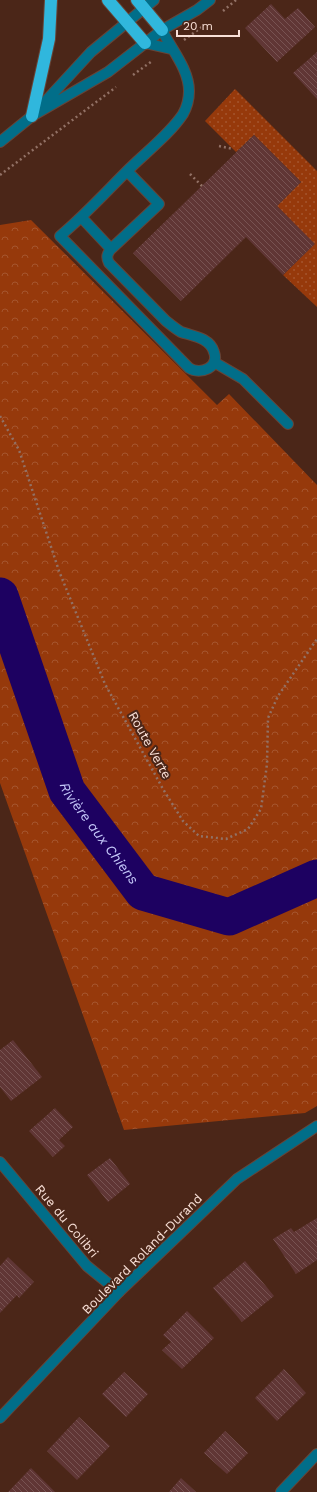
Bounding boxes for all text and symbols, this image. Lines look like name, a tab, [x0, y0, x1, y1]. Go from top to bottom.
scale bar	[177, 12, 239, 38]
text: 20 m	[183, 19, 213, 33]
street label: Route Verte	[125, 709, 175, 781]
water label: Rivière aux Chiens	[57, 780, 142, 887]
street label: Rue du Colibri	[32, 1182, 102, 1260]
street label: Boulevard Roland-Durand	[79, 1191, 205, 1317]

